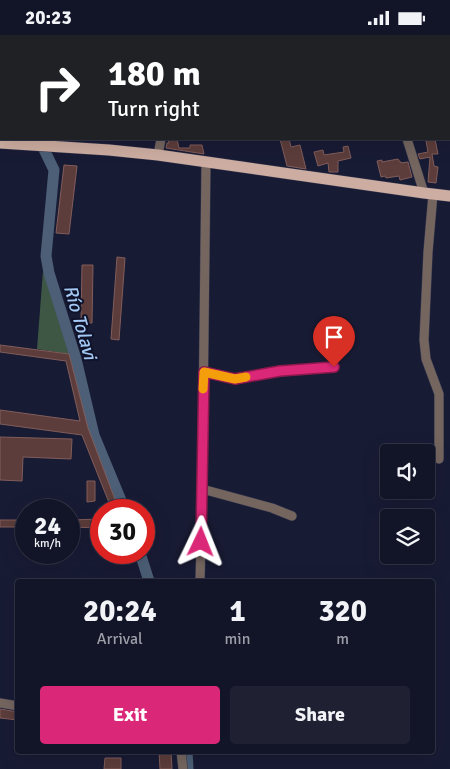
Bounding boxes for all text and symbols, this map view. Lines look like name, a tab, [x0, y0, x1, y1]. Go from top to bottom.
text: 20:23	[25, 6, 72, 30]
text: 180 m	[108, 52, 201, 95]
icon: right	[25, 55, 90, 120]
text: Turn right	[108, 95, 200, 122]
water label: Río Tolavi	[58, 282, 103, 365]
pin	[313, 316, 355, 367]
icon: arrive	[320, 323, 348, 351]
map controls	[380, 444, 435, 564]
button: sound	[380, 444, 435, 499]
speed limit sign: 30	[90, 499, 155, 564]
button: layers	[380, 509, 435, 564]
text: 24	[34, 510, 61, 541]
position arrow	[174, 515, 226, 567]
text: km/h	[34, 536, 61, 551]
text: 20:24	[83, 593, 157, 630]
text: 1	[229, 593, 246, 630]
text: 320	[318, 593, 367, 630]
text: Arrival	[97, 629, 143, 649]
text: min	[225, 629, 250, 649]
text: m	[336, 629, 349, 649]
button: Exit	[40, 686, 220, 744]
button: Share	[230, 686, 410, 744]

